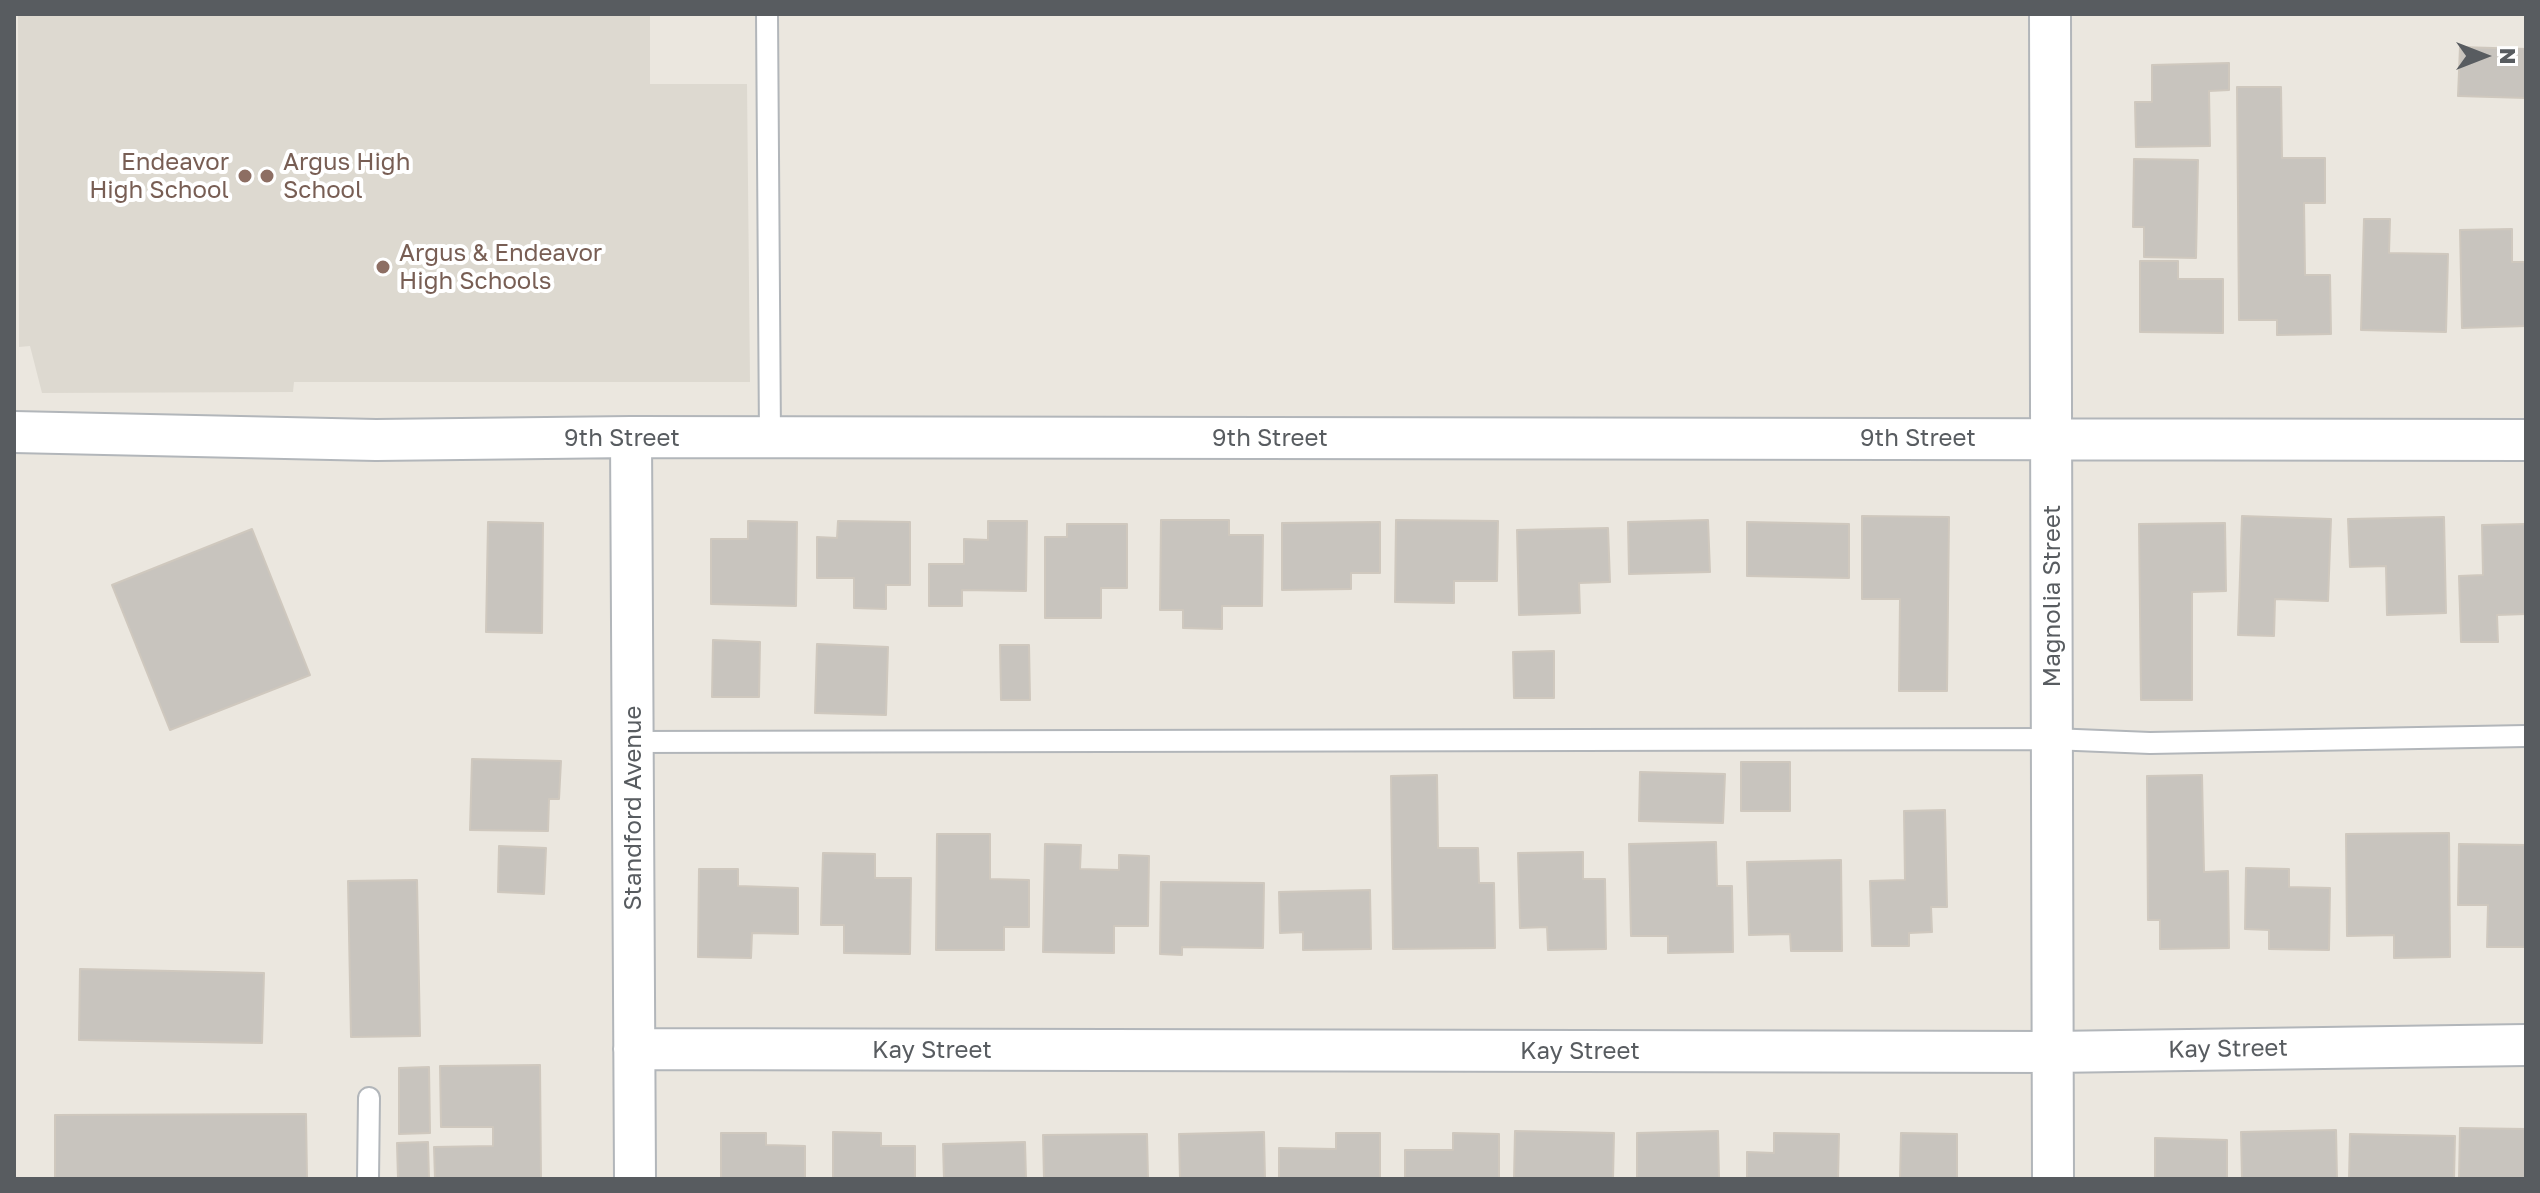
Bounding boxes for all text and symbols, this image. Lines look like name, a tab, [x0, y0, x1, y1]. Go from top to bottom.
north arrow	[2444, 16, 2524, 96]
text: N	[2495, 48, 2522, 64]
place label: Endeavor High School	[89, 148, 229, 204]
place label: Argus High School	[283, 148, 410, 204]
marker: Endeavor High School	[236, 167, 254, 185]
marker: Argus High School	[258, 167, 276, 185]
place label: Argus & Endeavor High Schools	[399, 239, 602, 295]
marker: Argus & Endeavor High Schools	[374, 258, 392, 276]
street label: 9th Street	[564, 424, 680, 452]
street label: 9th Street	[1212, 424, 1328, 452]
street label: 9th Street	[1860, 424, 1976, 452]
street label: Magnolia Street	[2038, 505, 2066, 687]
street label: Standford Avenue	[619, 705, 647, 911]
street label: Kay Street	[2168, 1034, 2288, 1064]
street label: Kay Street	[872, 1036, 992, 1064]
street label: Kay Street	[1520, 1037, 1640, 1065]

